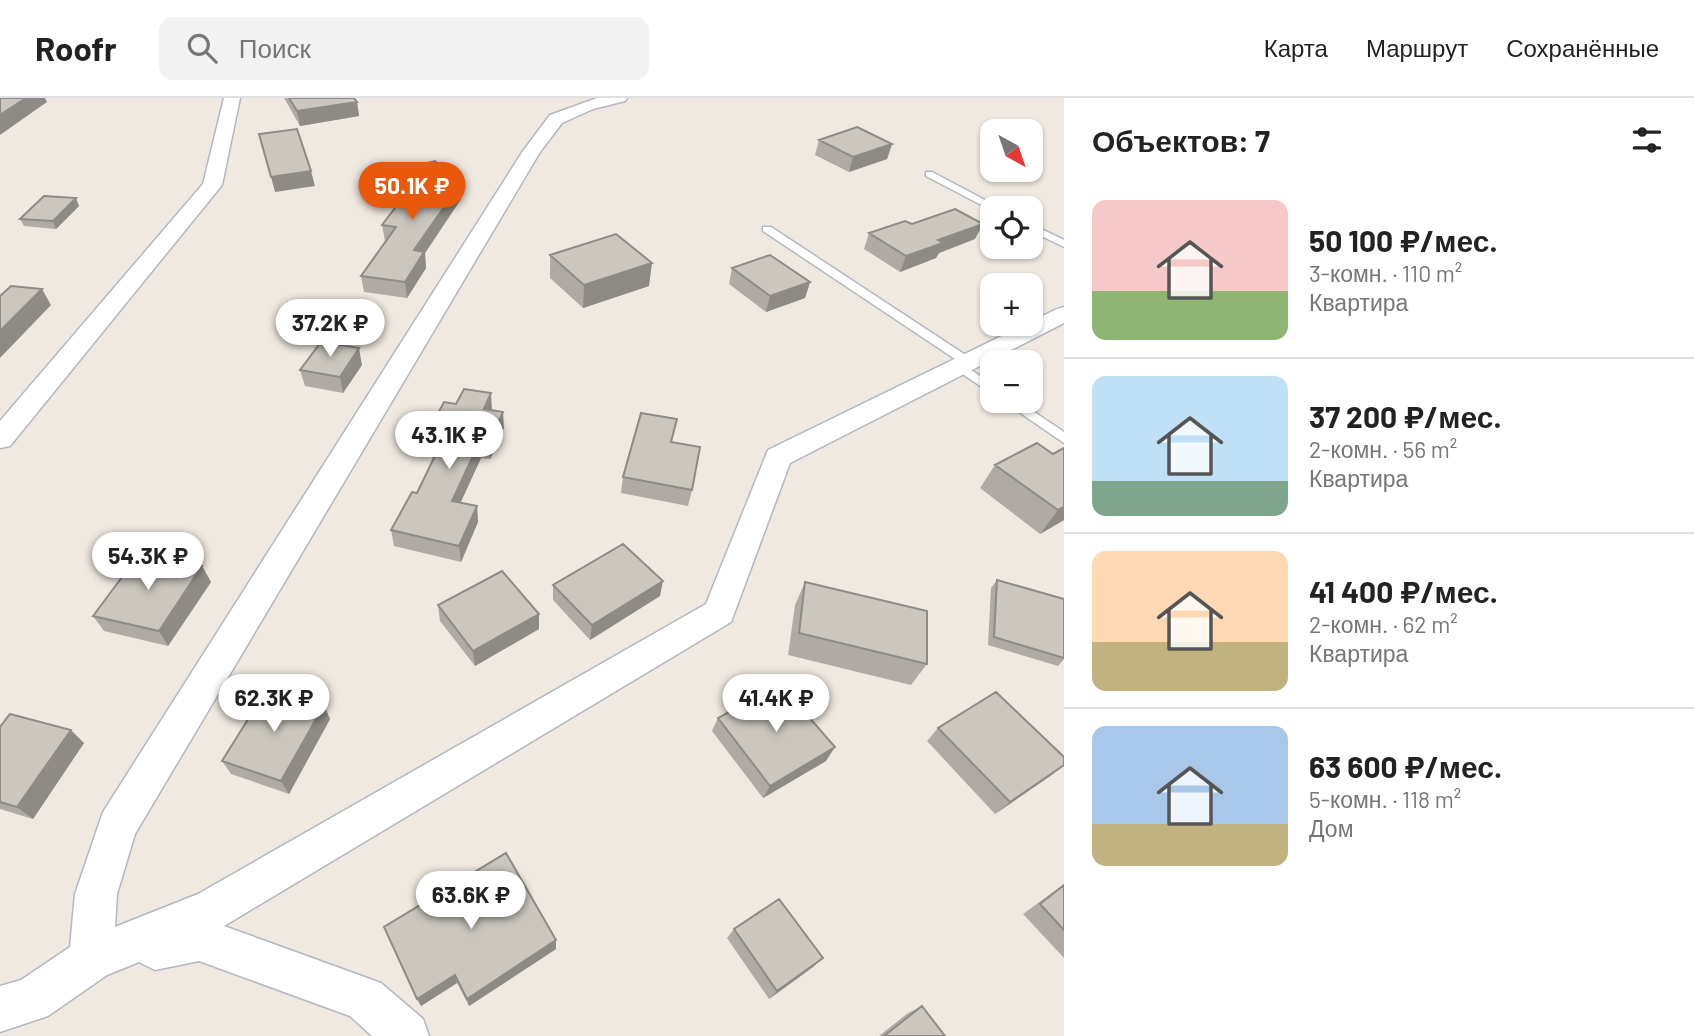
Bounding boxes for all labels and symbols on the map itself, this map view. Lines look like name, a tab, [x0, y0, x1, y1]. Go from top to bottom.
north arrow	[980, 119, 1043, 182]
pin: 50.1K ₽	[347, 162, 477, 222]
pin: 37.2K ₽	[265, 300, 395, 359]
pin: 43.1K ₽	[384, 412, 514, 471]
pin: 54.3K ₽	[83, 532, 213, 592]
pin: 62.3K ₽	[209, 674, 339, 734]
pin: 41.4K ₽	[711, 674, 841, 734]
pin: 63.6K ₽	[406, 872, 536, 931]

